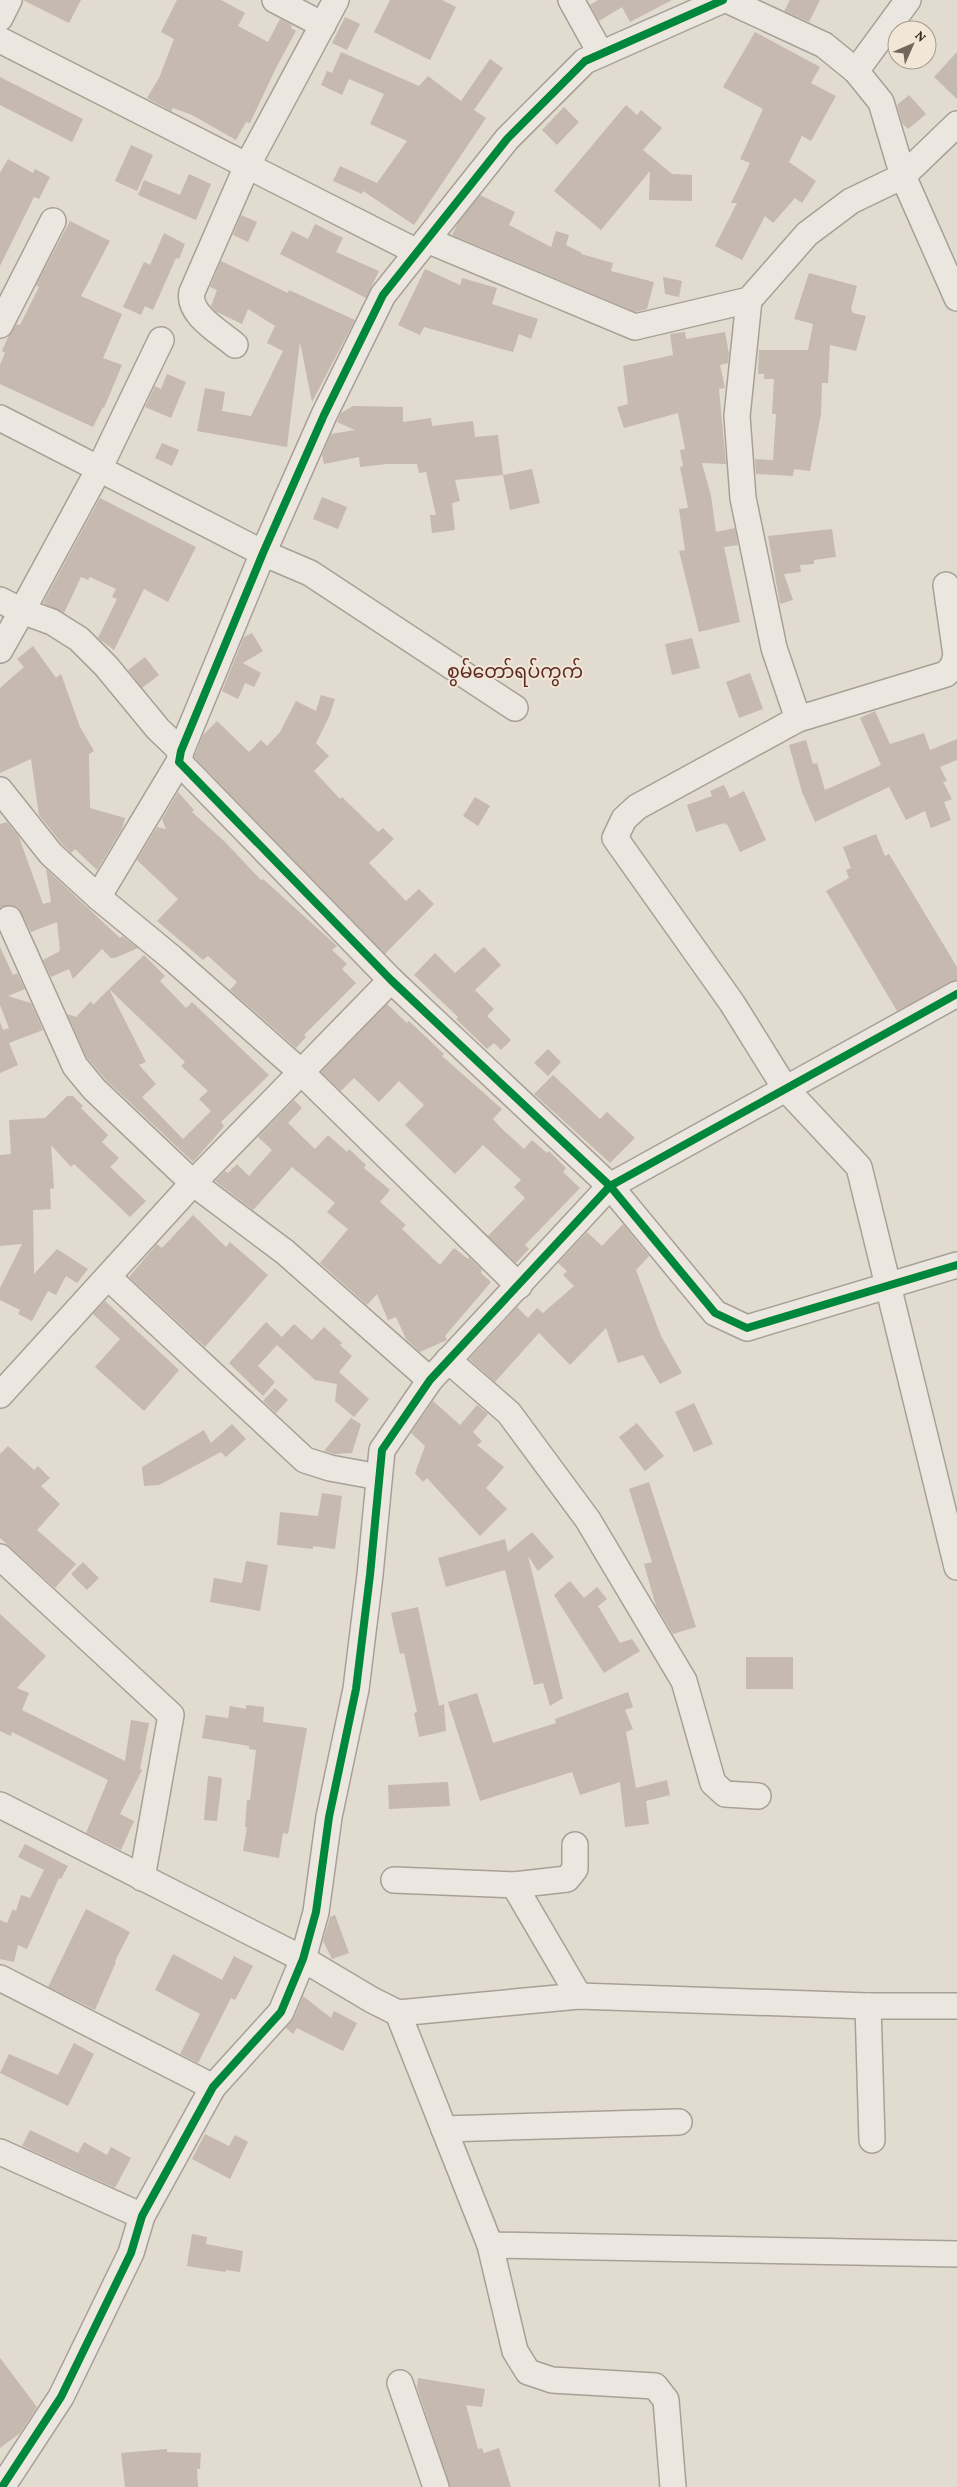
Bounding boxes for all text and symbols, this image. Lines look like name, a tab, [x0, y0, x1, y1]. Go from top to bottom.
north arrow	[887, 20, 937, 70]
text: N	[912, 27, 931, 45]
district label: စွမ်တော်ရပ်ကွက်	[447, 657, 583, 687]

